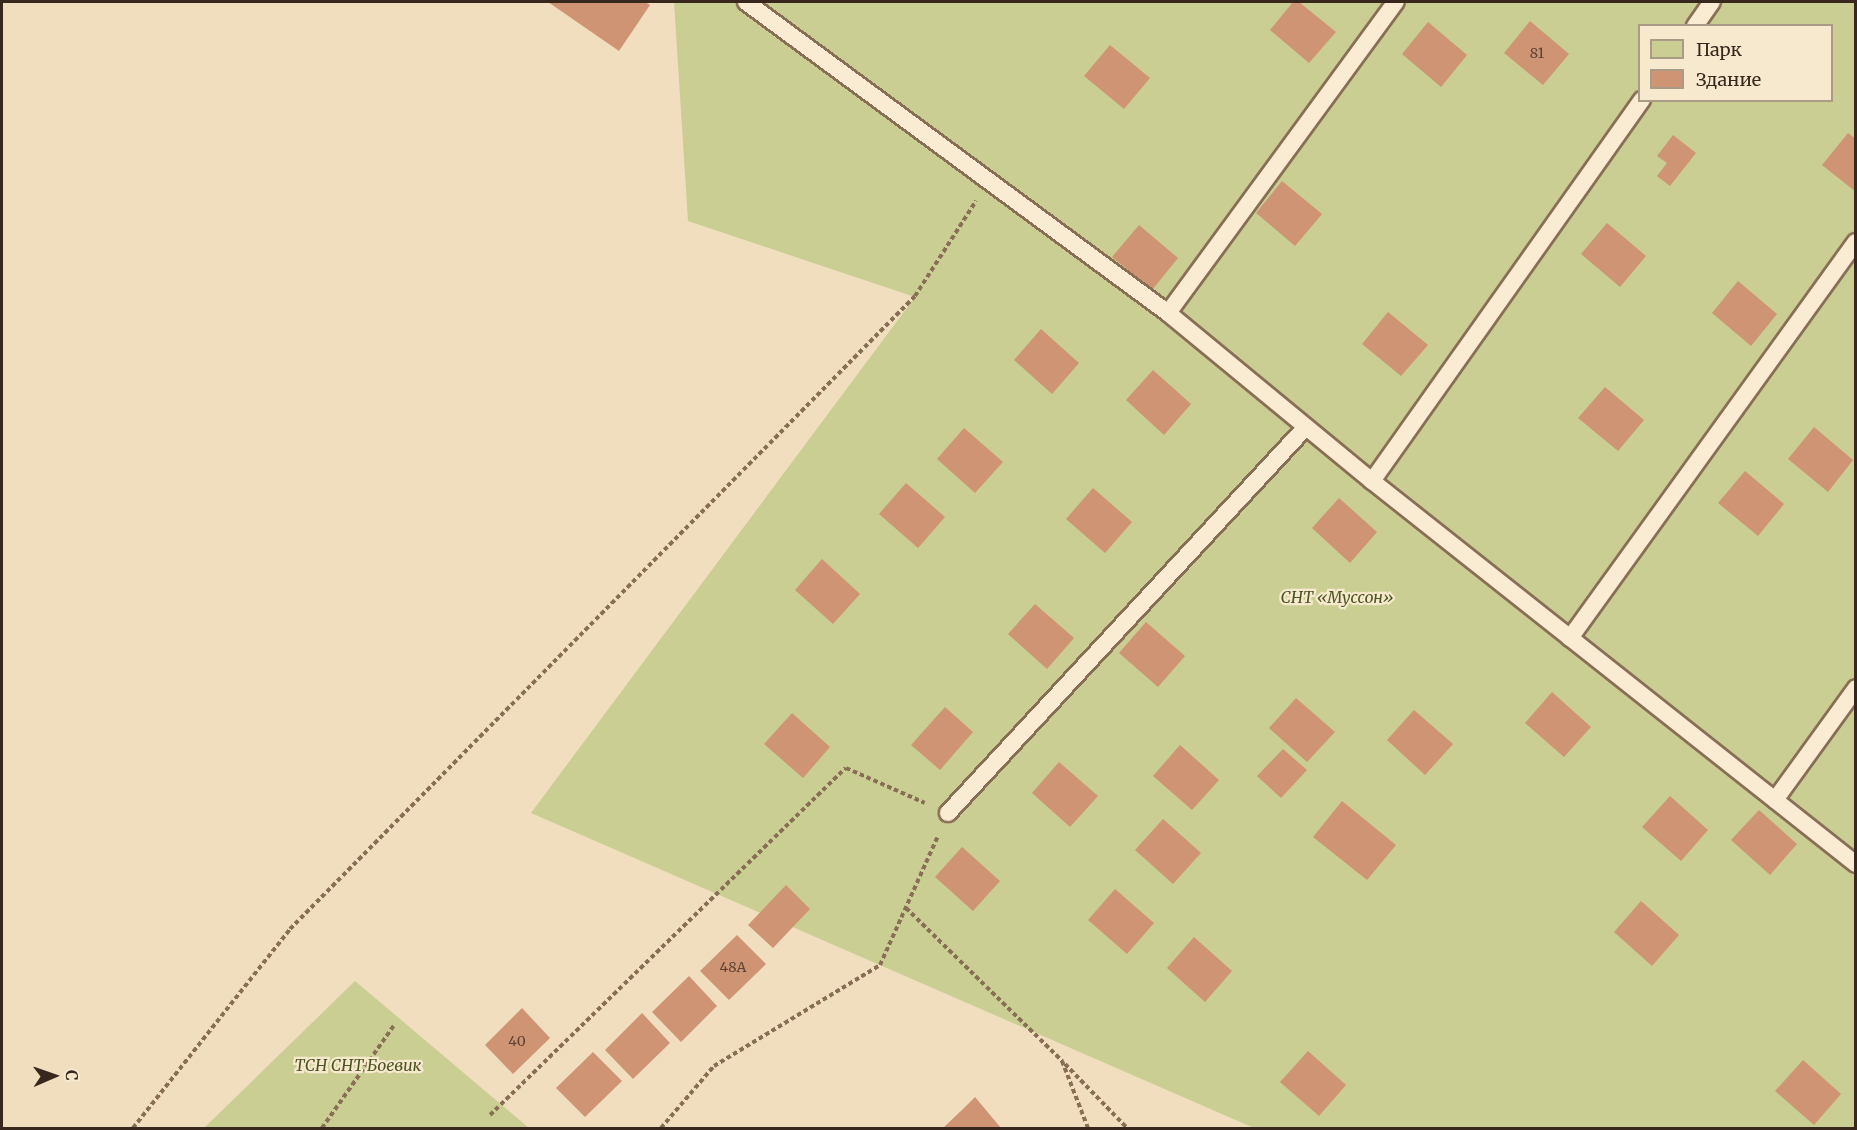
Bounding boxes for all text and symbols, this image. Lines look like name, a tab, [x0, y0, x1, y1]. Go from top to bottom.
legend	[1638, 24, 1833, 102]
text: Парк	[1696, 38, 1742, 61]
house number: 81	[1530, 45, 1544, 61]
text: Здание	[1696, 68, 1761, 91]
park label: СНТ «Муссон»	[1280, 587, 1394, 607]
house number: 48А	[720, 959, 746, 975]
house number: 40	[508, 1033, 526, 1049]
north arrow	[24, 1046, 84, 1106]
park label: ТСН СНТ Боевик	[295, 1055, 421, 1075]
text: С	[62, 1070, 82, 1081]

